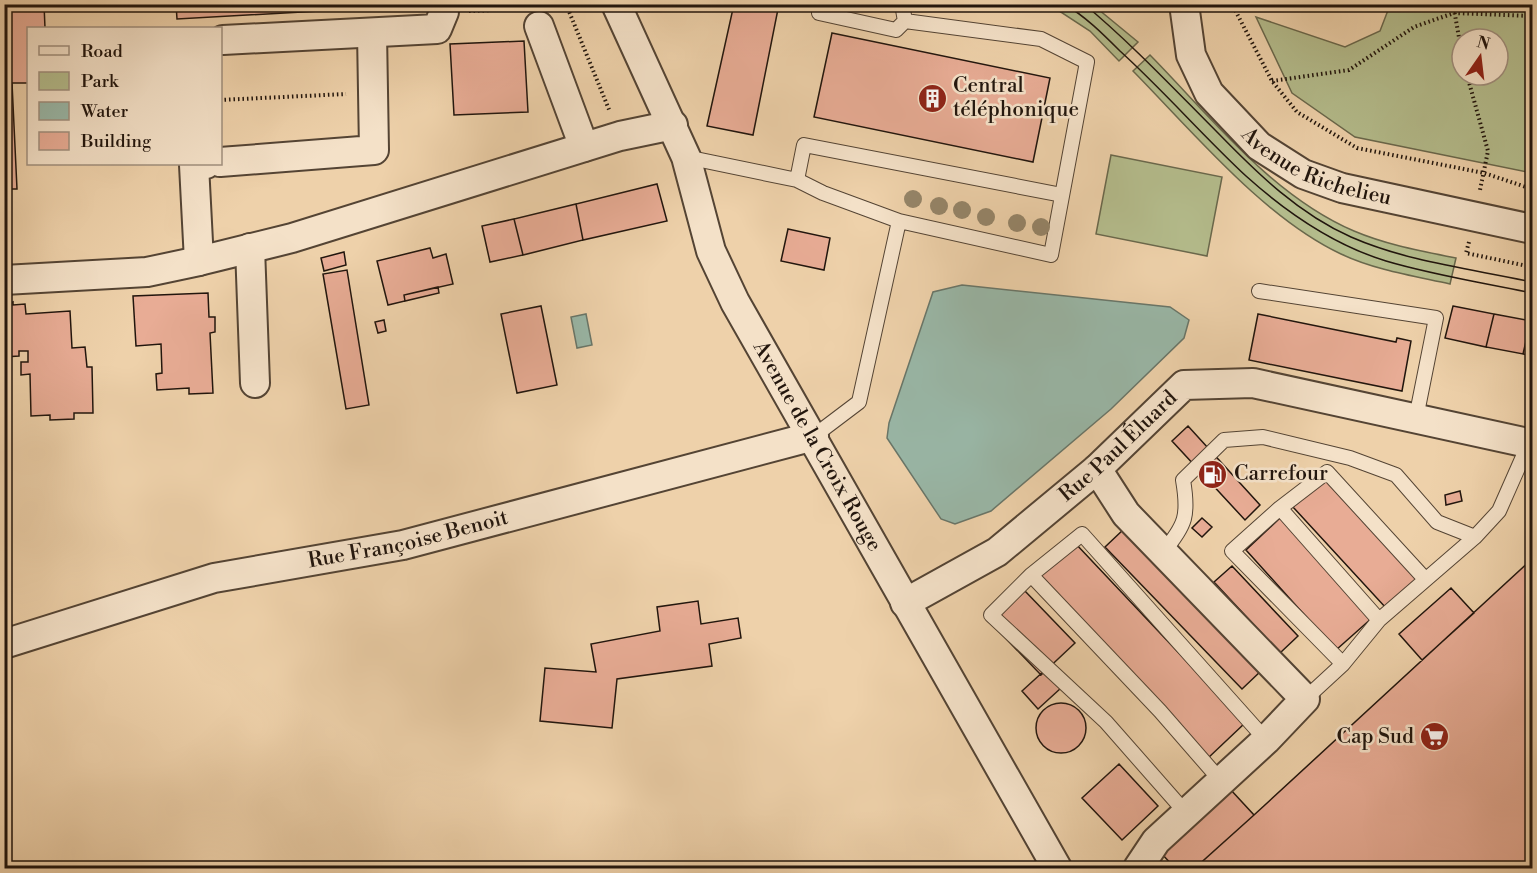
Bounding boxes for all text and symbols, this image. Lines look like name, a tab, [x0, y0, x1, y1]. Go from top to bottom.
legend	[27, 27, 222, 165]
north arrow	[1450, 27, 1510, 87]
text: N	[1475, 32, 1492, 55]
text: Road	[81, 40, 124, 63]
text: Park	[81, 70, 120, 93]
place label: Central téléphonique	[953, 73, 1079, 123]
building icon: Central téléphonique	[916, 82, 948, 114]
text: Water	[80, 100, 129, 123]
street label: Avenue Richelieu	[1235, 121, 1394, 211]
text: Building	[80, 130, 152, 153]
street label: Avenue de la Croix Rouge	[746, 336, 887, 556]
street label: Rue Paul Éluard	[1054, 385, 1183, 508]
fuel station icon: Carrefour	[1197, 458, 1229, 490]
place label: Carrefour	[1234, 461, 1328, 487]
street label: Rue Françoise Benoit	[306, 505, 512, 574]
supermarket icon: Cap Sud	[1419, 721, 1451, 753]
place label: Cap Sud	[1337, 724, 1414, 750]

